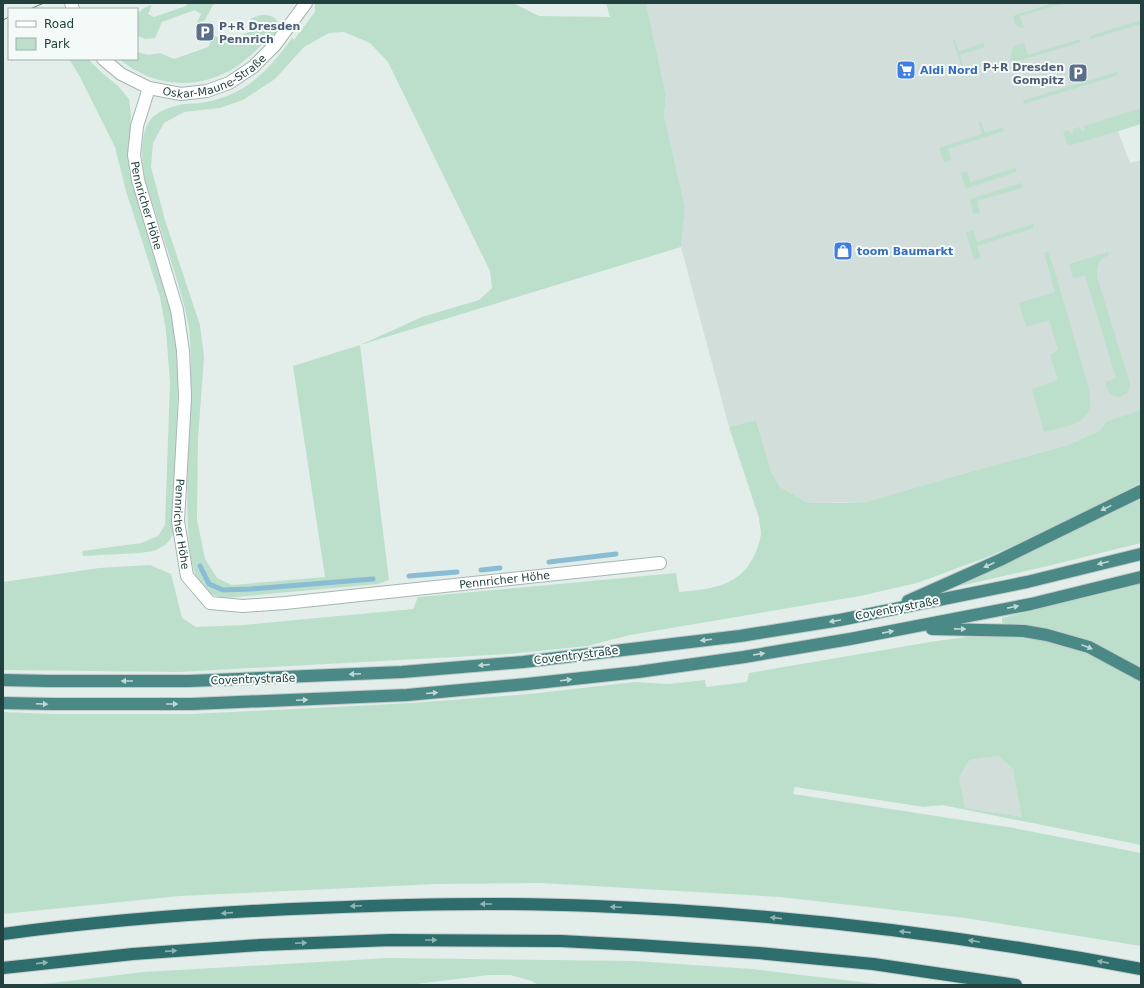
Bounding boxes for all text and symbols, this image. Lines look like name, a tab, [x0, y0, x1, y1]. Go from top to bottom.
legend	[8, 8, 138, 60]
text: Road	[44, 17, 74, 31]
place label: P+R Dresden Pennrich	[219, 20, 300, 46]
parking icon: P+R Dresden Pennrich	[194, 21, 216, 43]
text: Park	[44, 37, 70, 51]
street label: Oskar-Maune-Straße	[162, 52, 269, 101]
supermarket icon: Aldi Nord	[895, 59, 917, 81]
place label: P+R Dresden Gompitz	[983, 61, 1064, 87]
parking icon: P+R Dresden Gompitz	[1067, 62, 1089, 84]
place label: Aldi Nord	[920, 64, 978, 77]
street label: Pennricher Höhe	[128, 160, 165, 251]
shop icon: toom Baumarkt	[832, 240, 854, 262]
place label: toom Baumarkt	[857, 245, 953, 258]
street label: Pennricher Höhe	[171, 478, 192, 571]
one-way arrow	[1100, 505, 1112, 511]
one-way arrow	[1097, 560, 1109, 566]
one-way arrow	[984, 562, 995, 568]
street label: Pennricher Höhe	[459, 569, 551, 591]
street label: Coventrystraße	[854, 594, 940, 623]
one-way arrow	[1007, 604, 1020, 610]
one-way arrow	[829, 618, 841, 624]
one-way arrow	[954, 626, 967, 632]
one-way arrow	[881, 629, 894, 635]
one-way arrow	[700, 637, 712, 643]
street label: Coventrystraße	[533, 644, 619, 667]
one-way arrow	[1082, 645, 1094, 651]
one-way arrow	[753, 651, 766, 657]
one-way arrow	[478, 662, 490, 668]
one-way arrow	[349, 671, 361, 678]
street label: Coventrystraße	[210, 672, 296, 687]
one-way arrow	[560, 677, 572, 683]
one-way arrow	[120, 678, 133, 684]
one-way arrow	[426, 690, 438, 696]
one-way arrow	[296, 696, 308, 703]
one-way arrow	[36, 701, 49, 707]
one-way arrow	[166, 701, 179, 707]
one-way arrow	[479, 901, 492, 907]
one-way arrow	[350, 903, 362, 910]
one-way arrow	[609, 904, 622, 910]
one-way arrow	[221, 909, 233, 916]
one-way arrow	[770, 915, 782, 921]
one-way arrow	[899, 929, 911, 936]
one-way arrow	[425, 937, 438, 943]
one-way arrow	[968, 938, 980, 944]
one-way arrow	[295, 940, 307, 947]
one-way arrow	[165, 947, 177, 954]
one-way arrow	[1097, 959, 1109, 965]
one-way arrow	[36, 960, 48, 967]

